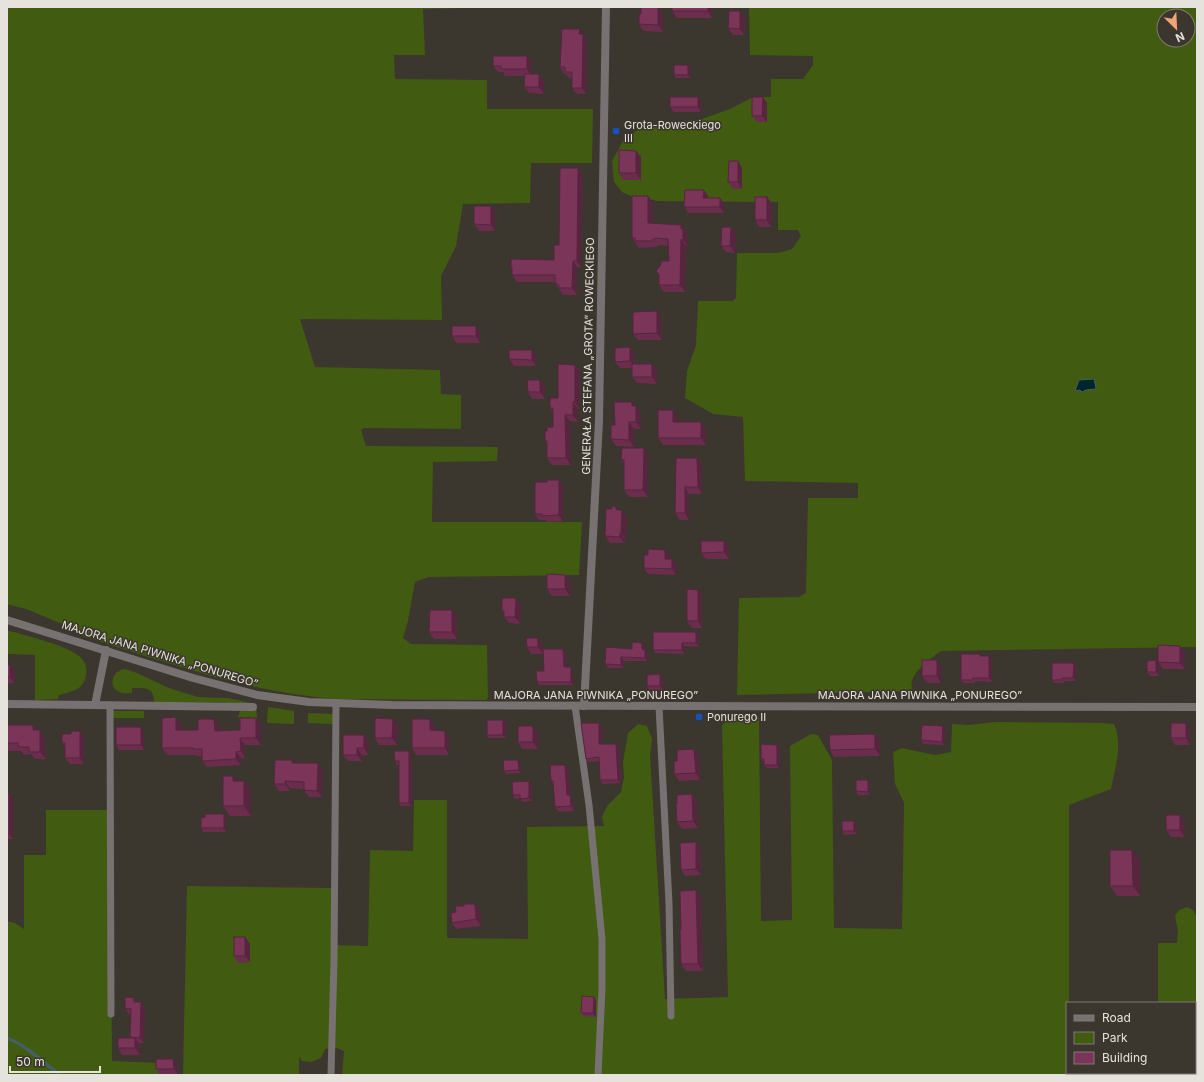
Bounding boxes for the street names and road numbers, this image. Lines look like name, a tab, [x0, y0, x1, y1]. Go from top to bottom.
street label: GENERAŁA STEFANA „GROTA” ROWECKIEGO	[579, 237, 597, 475]
street label: MAJORA JANA PIWNIKA „PONUREGO”	[60, 617, 260, 691]
street label: MAJORA JANA PIWNIKA „PONUREGO”	[494, 688, 698, 702]
street label: MAJORA JANA PIWNIKA „PONUREGO”	[818, 688, 1022, 702]

